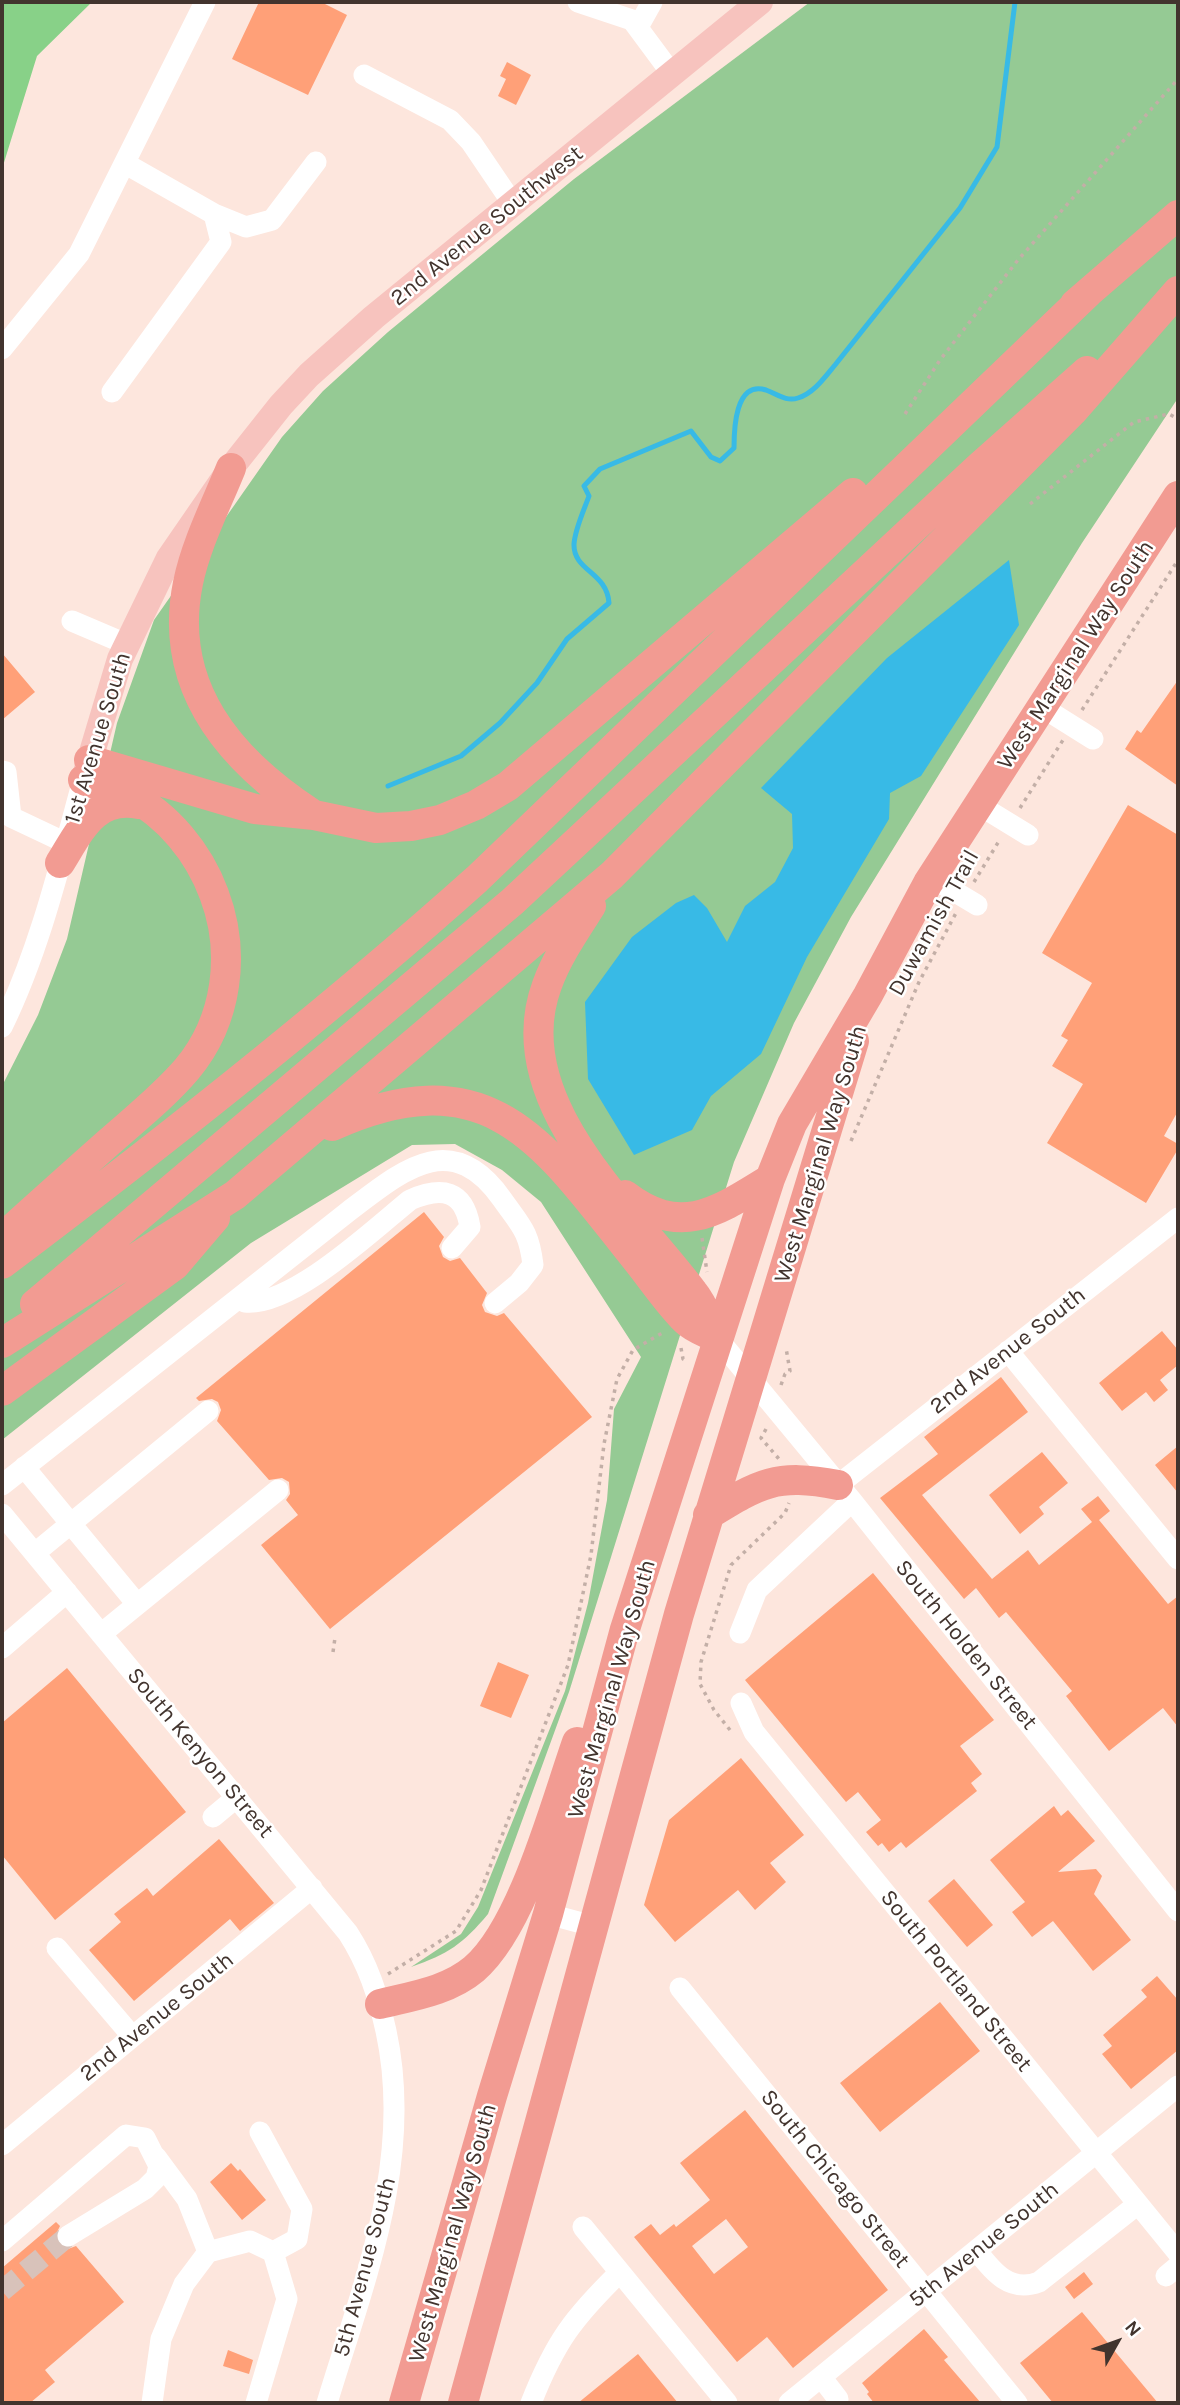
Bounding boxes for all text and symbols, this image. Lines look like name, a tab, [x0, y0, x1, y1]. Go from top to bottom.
street label: 2nd Avenue Southwest	[385, 140, 589, 312]
street label: West Marginal Way South	[992, 535, 1160, 775]
street label: 1st Avenue South	[59, 649, 137, 827]
street label: Duwamish Trail	[883, 845, 985, 1001]
street label: West Marginal Way South	[769, 1022, 873, 1286]
street label: 2nd Avenue South	[924, 1282, 1092, 1420]
street label: South Holden Street	[889, 1554, 1043, 1736]
street label: West Marginal Way South	[562, 1556, 662, 1822]
street label: South Kenyon Street	[121, 1662, 279, 1844]
street label: South Portland Street	[874, 1885, 1038, 2077]
street label: 2nd Avenue South	[74, 1946, 240, 2088]
street label: South Chicago Street	[754, 2084, 916, 2274]
street label: West Marginal Way South	[403, 2100, 503, 2366]
street label: 5th Avenue South	[328, 2174, 402, 2360]
street label: 5th Avenue South	[903, 2176, 1065, 2314]
north arrow	[1082, 2307, 1152, 2377]
text: N	[1120, 2316, 1146, 2341]

